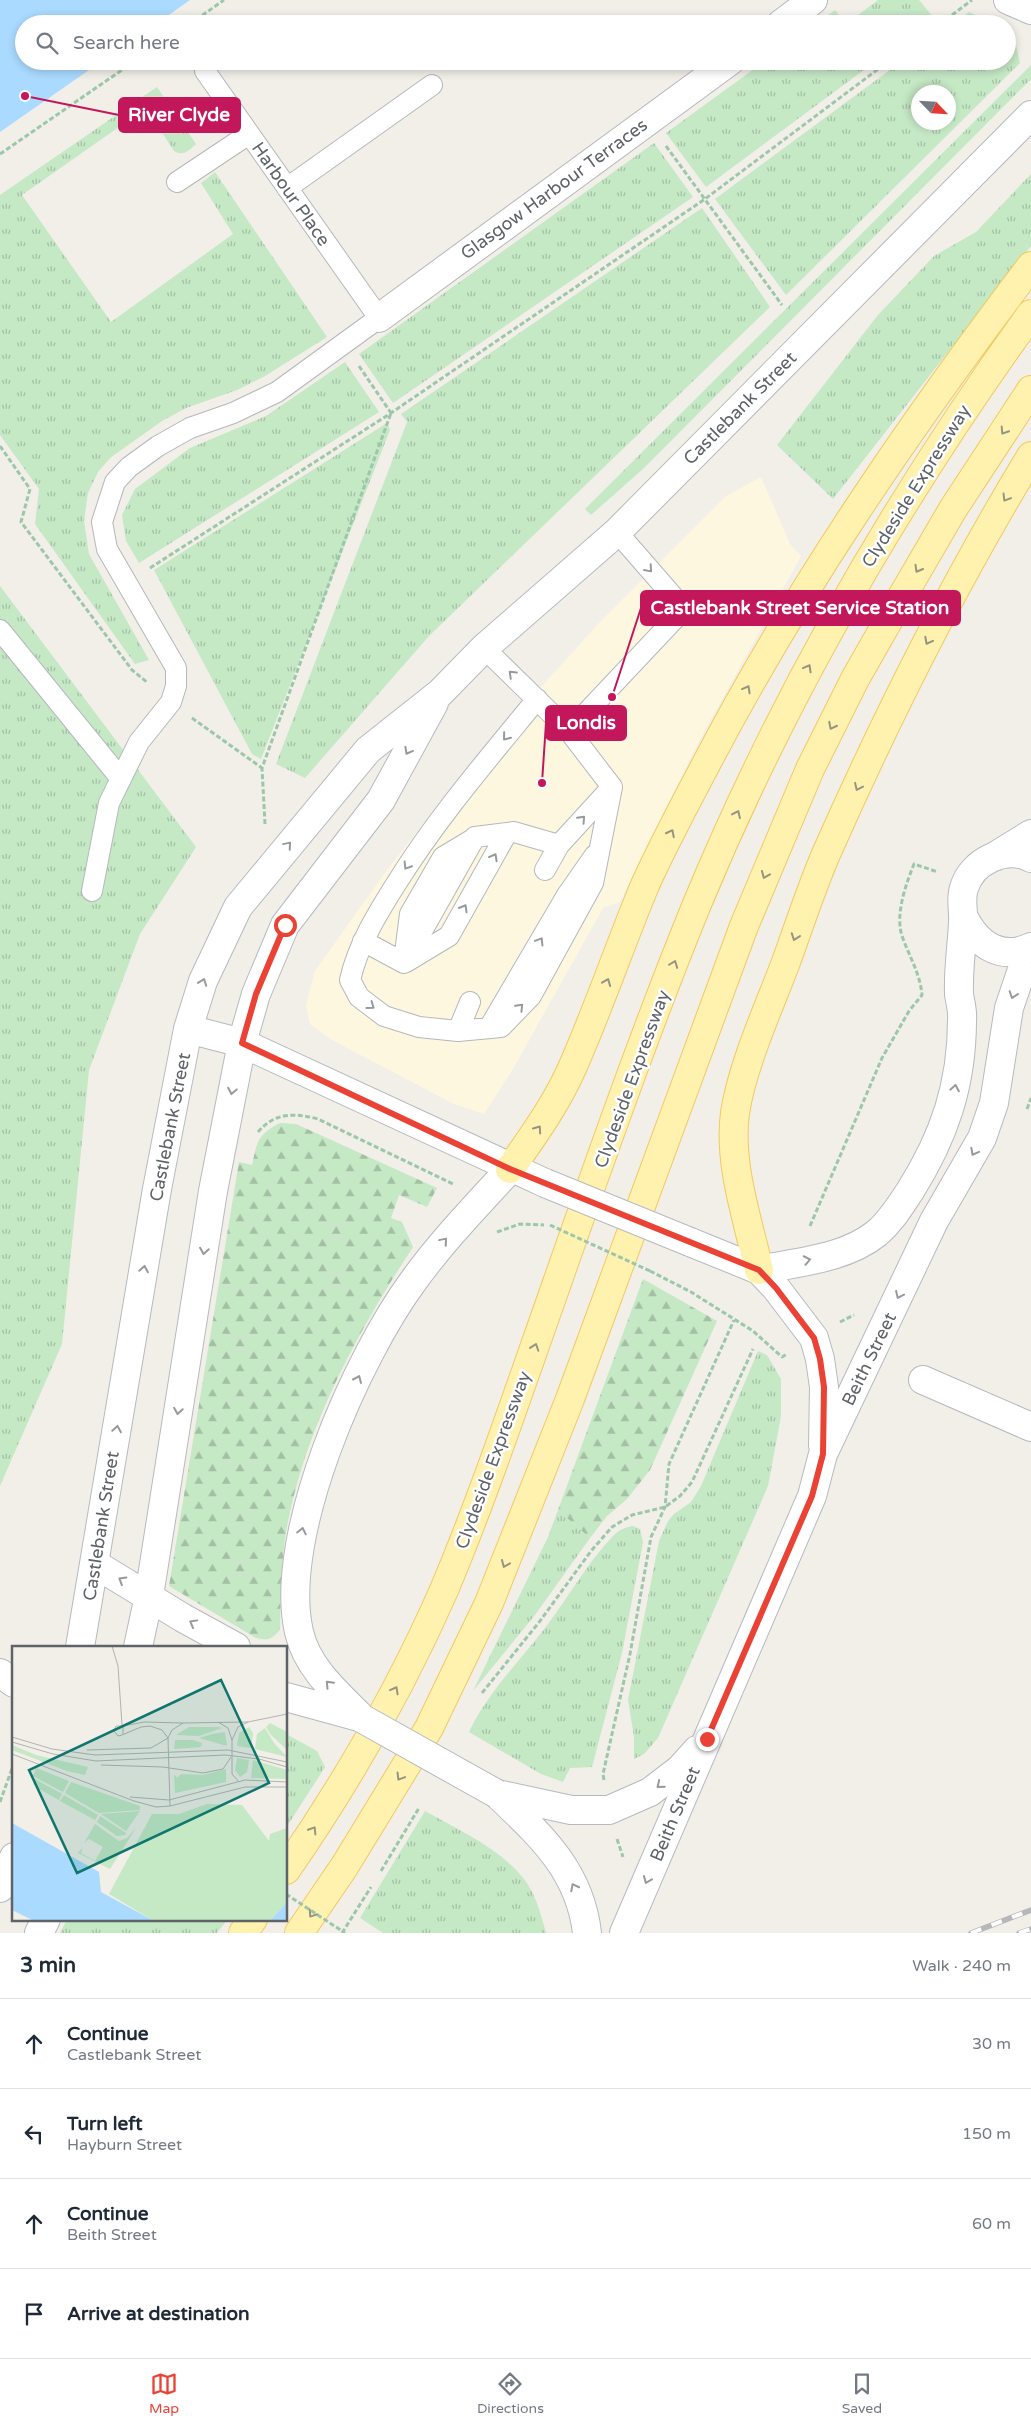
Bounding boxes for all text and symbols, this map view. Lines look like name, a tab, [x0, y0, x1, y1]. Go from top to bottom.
search box	[15, 15, 1016, 70]
icon: search	[33, 29, 61, 57]
text: Search here	[73, 32, 180, 54]
north arrow	[911, 85, 956, 130]
callout: River Clyde	[119, 98, 240, 132]
text: River Clyde	[128, 104, 230, 127]
street label: Glasgow Harbour Terraces	[456, 114, 652, 264]
street label: Harbour Place	[247, 138, 335, 250]
street label: Castlebank Street	[679, 347, 801, 469]
street label: Clydeside Expressway	[857, 400, 975, 571]
one-way arrow	[1000, 425, 1010, 434]
one-way arrow	[1002, 492, 1012, 501]
one-way arrow	[643, 563, 652, 572]
one-way arrow	[914, 563, 924, 572]
callout: Castlebank Street Service Station	[641, 591, 960, 625]
text: Castlebank Street Service Station	[651, 597, 949, 619]
one-way arrow	[924, 636, 934, 645]
one-way arrow	[802, 665, 812, 674]
one-way arrow	[508, 671, 517, 680]
one-way arrow	[741, 686, 751, 695]
callout: Londis	[546, 706, 626, 740]
text: Londis	[556, 712, 616, 734]
one-way arrow	[828, 721, 838, 730]
one-way arrow	[504, 731, 512, 740]
one-way arrow	[404, 746, 414, 755]
one-way arrow	[853, 782, 864, 791]
one-way arrow	[731, 810, 741, 819]
one-way arrow	[576, 816, 585, 825]
one-way arrow	[665, 829, 675, 838]
one-way arrow	[282, 842, 291, 851]
one-way arrow	[487, 853, 497, 862]
one-way arrow	[404, 860, 414, 869]
one-way arrow	[761, 870, 771, 879]
one-way arrow	[458, 905, 468, 914]
route start	[274, 914, 297, 937]
one-way arrow	[791, 932, 801, 941]
one-way arrow	[534, 937, 544, 946]
one-way arrow	[668, 960, 678, 969]
one-way arrow	[197, 978, 207, 987]
one-way arrow	[600, 978, 611, 987]
street label: Clydeside Expressway	[590, 987, 675, 1171]
one-way arrow	[1009, 990, 1019, 999]
one-way arrow	[365, 1000, 375, 1009]
one-way arrow	[514, 1004, 523, 1013]
street label: Castlebank Street	[145, 1051, 195, 1203]
one-way arrow	[950, 1084, 960, 1092]
one-way arrow	[228, 1086, 238, 1095]
one-way arrow	[532, 1125, 541, 1135]
one-way arrow	[971, 1146, 981, 1155]
one-way arrow	[438, 1238, 447, 1247]
one-way arrow	[199, 1246, 209, 1255]
one-way arrow	[802, 1255, 811, 1266]
one-way arrow	[138, 1265, 148, 1273]
one-way arrow	[895, 1290, 905, 1299]
street label: Beith Street	[837, 1309, 901, 1409]
one-way arrow	[529, 1343, 539, 1352]
street label: Clydeside Expressway	[451, 1368, 536, 1552]
one-way arrow	[352, 1375, 362, 1383]
one-way arrow	[174, 1407, 184, 1415]
one-way arrow	[112, 1425, 122, 1434]
street label: Castlebank Street	[78, 1450, 124, 1602]
one-way arrow	[297, 1527, 307, 1535]
one-way arrow	[501, 1559, 512, 1568]
one-way arrow	[118, 1576, 127, 1586]
one-way arrow	[189, 1619, 198, 1629]
inset map	[12, 1646, 288, 1920]
one-way arrow	[326, 1681, 335, 1690]
one-way arrow	[389, 1686, 399, 1695]
route end	[696, 1728, 719, 1751]
street label: Beith Street	[645, 1763, 705, 1865]
one-way arrow	[396, 1772, 406, 1781]
one-way arrow	[657, 1779, 666, 1787]
one-way arrow	[307, 1826, 317, 1835]
one-way arrow	[642, 1875, 653, 1884]
one-way arrow	[570, 1883, 580, 1892]
one-way arrow	[309, 1908, 318, 1918]
text: 3 min	[20, 1953, 76, 1978]
text: Walk · 240 m	[912, 1956, 1011, 1976]
text: Continue	[67, 2023, 149, 2045]
icon: ahead	[20, 2030, 48, 2058]
text: 30 m	[972, 2034, 1011, 2054]
text: Castlebank Street	[67, 2045, 201, 2065]
text: Turn left	[67, 2113, 143, 2135]
icon: left	[20, 2120, 48, 2148]
text: 150 m	[962, 2124, 1011, 2144]
text: Hayburn Street	[67, 2135, 182, 2155]
text: Continue	[67, 2203, 149, 2225]
icon: ahead	[20, 2210, 48, 2238]
text: 60 m	[972, 2214, 1011, 2234]
text: Beith Street	[67, 2225, 157, 2245]
icon: arrive	[20, 2300, 48, 2328]
text: Arrive at destination	[67, 2303, 250, 2325]
tab: Map	[149, 2370, 179, 2417]
tab: Directions	[477, 2370, 544, 2417]
tab: Saved	[842, 2370, 882, 2417]

